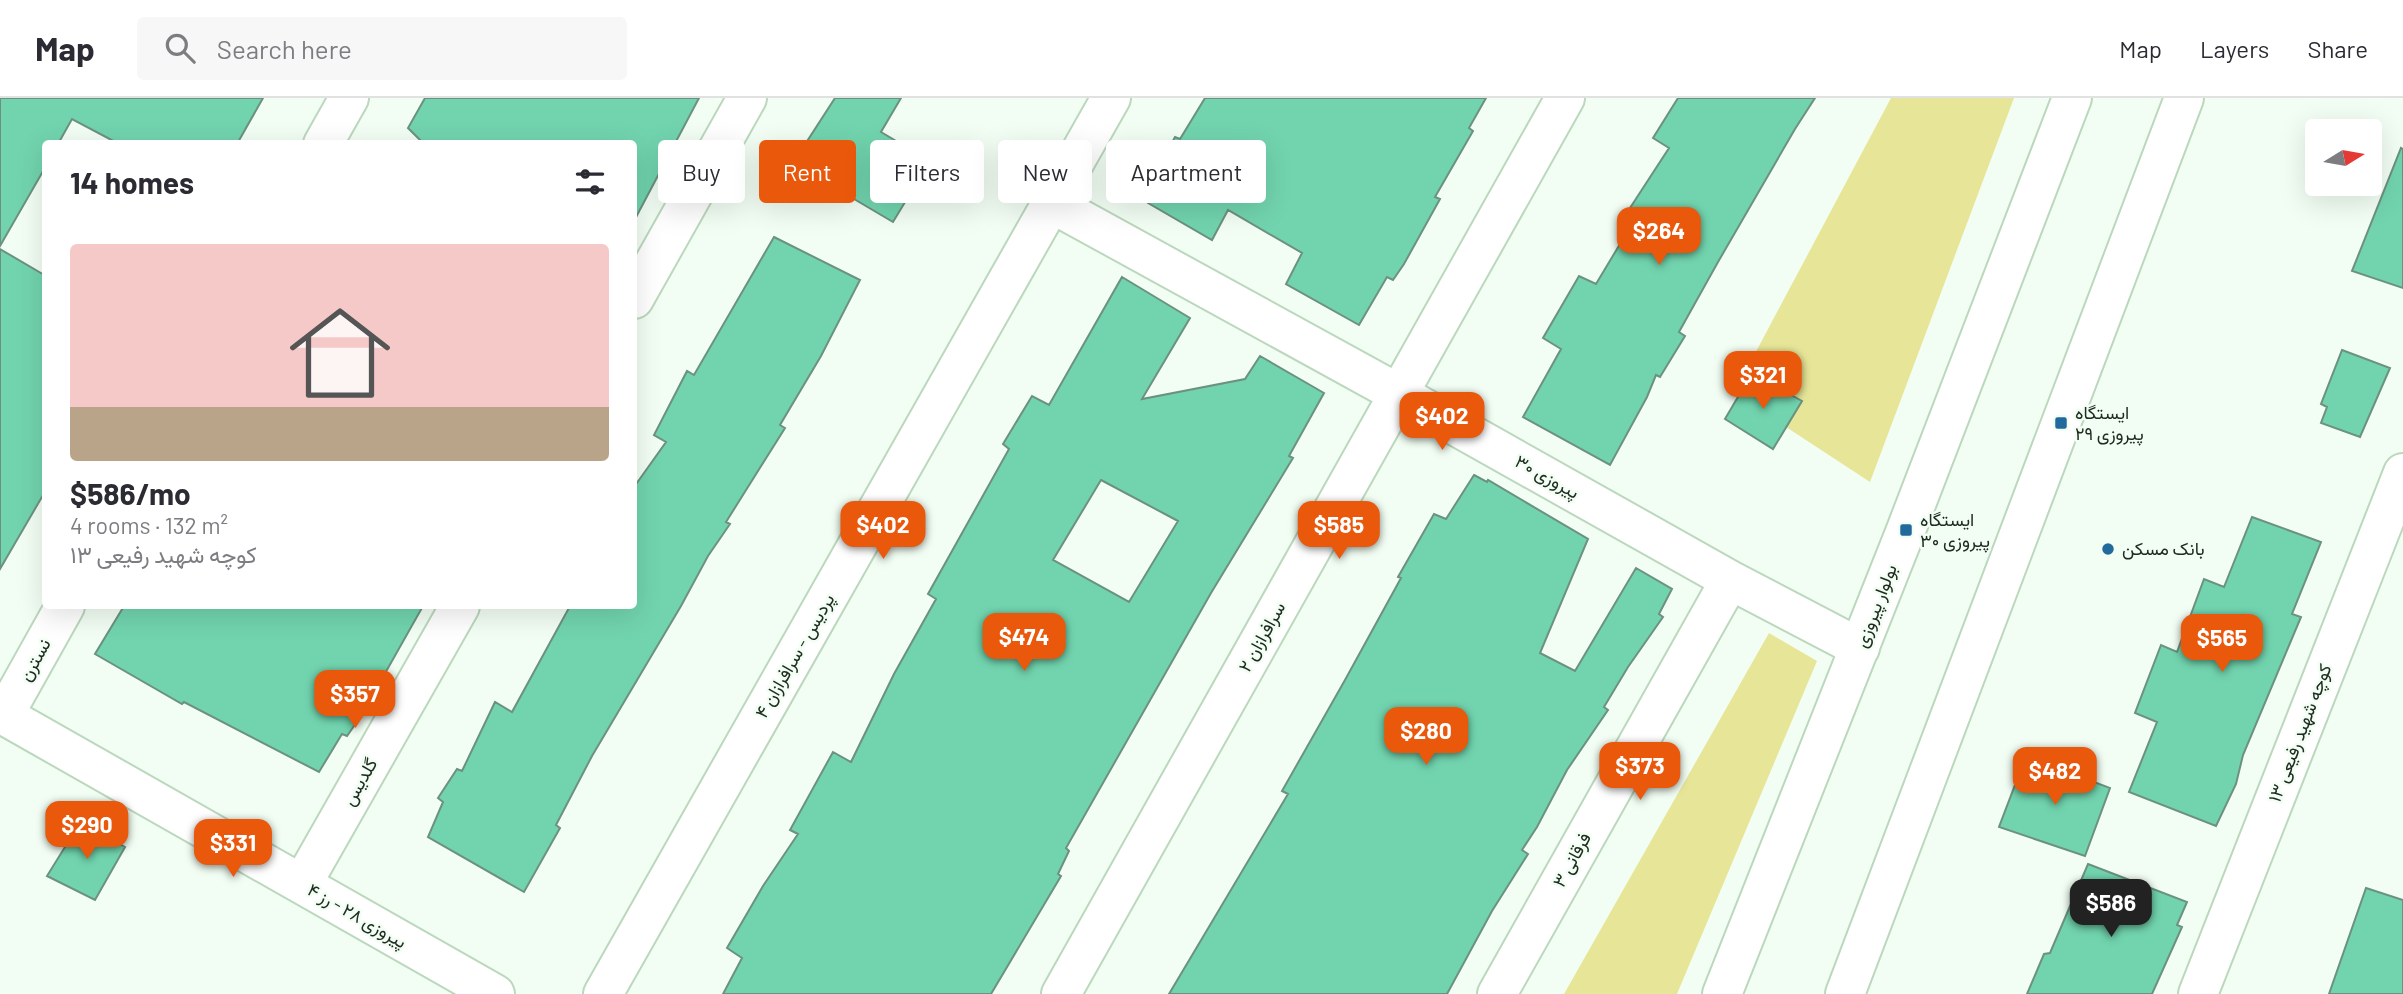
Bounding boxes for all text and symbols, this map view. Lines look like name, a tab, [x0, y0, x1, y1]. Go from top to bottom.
search box	[137, 17, 627, 80]
text: Map	[35, 28, 95, 68]
icon: search	[161, 29, 199, 67]
text: Search here	[217, 33, 352, 64]
text: Map	[2119, 34, 2162, 63]
text: Layers	[2200, 34, 2269, 63]
text: Share	[2307, 34, 2368, 63]
north arrow	[2305, 119, 2382, 196]
map controls	[2305, 119, 2382, 196]
chip: Buy	[658, 140, 745, 203]
chip: Rent	[759, 140, 856, 203]
chip: Filters	[870, 140, 984, 203]
chip: New	[998, 140, 1092, 203]
chip: Apartment	[1106, 140, 1266, 203]
icon: filters	[571, 163, 609, 201]
text: 14 homes	[70, 164, 194, 200]
pin: $264	[1618, 208, 1700, 267]
text: $264	[1633, 216, 1685, 244]
icon: home	[277, 290, 403, 416]
pin: $321	[1722, 352, 1804, 411]
text: $321	[1740, 360, 1786, 388]
pin: $402	[1401, 392, 1483, 452]
text: $402	[1415, 401, 1469, 429]
place label: ایستگاه پیروزی ۲۹	[2075, 401, 2144, 446]
marker: ایستگاه پیروزی ۲۹	[2053, 415, 2069, 431]
street label: پیروزی ۳۰	[1511, 450, 1583, 504]
text: $586/mo	[70, 475, 191, 511]
pin: $402	[842, 502, 924, 561]
pin: $585	[1298, 502, 1380, 561]
place label: ایستگاه پیروزی ۳۰	[1920, 508, 1990, 553]
text: $402	[856, 510, 910, 538]
text: $585	[1314, 510, 1364, 538]
text: 4 rooms · 132 m²	[70, 511, 228, 539]
marker: ایستگاه پیروزی ۳۰	[1898, 522, 1914, 538]
place label: بانک مسکن	[2122, 537, 2205, 560]
text: کوچه شهید رفیعی ۱۳	[70, 540, 257, 568]
marker: بانک مسکن	[2100, 541, 2116, 557]
street label: بولوار پیروزی	[1849, 561, 1903, 651]
street label: پردیس - سرافرازان ۴	[750, 589, 840, 723]
street label: سرافرازان ۲	[1233, 598, 1290, 676]
pin: $474	[983, 614, 1065, 673]
pin: $565	[2181, 614, 2263, 674]
text: $474	[999, 622, 1049, 650]
text: $565	[2197, 623, 2247, 651]
street label: نسترن	[14, 634, 56, 685]
street label: کوچه شهید رفیعی ۱۳	[2263, 660, 2337, 806]
pin: $357	[314, 670, 396, 730]
text: $357	[330, 679, 380, 707]
pin: $280	[1385, 708, 1467, 767]
text: $280	[1400, 716, 1452, 744]
pin: $373	[1599, 742, 1681, 802]
pin: $482	[2014, 748, 2096, 807]
text: $373	[1615, 751, 1665, 779]
street label: گلدیس	[337, 754, 382, 810]
text: $482	[2029, 756, 2081, 784]
pin: $290	[46, 802, 128, 861]
text: $290	[61, 810, 113, 838]
pin: $331	[192, 820, 274, 879]
text: $331	[210, 828, 256, 856]
street label: فرقانی ۳	[1547, 828, 1596, 891]
street label: پیروزی ۲۸ - رز ۴	[303, 878, 411, 954]
pin: $586	[2070, 880, 2152, 939]
text: $586	[2086, 888, 2136, 916]

